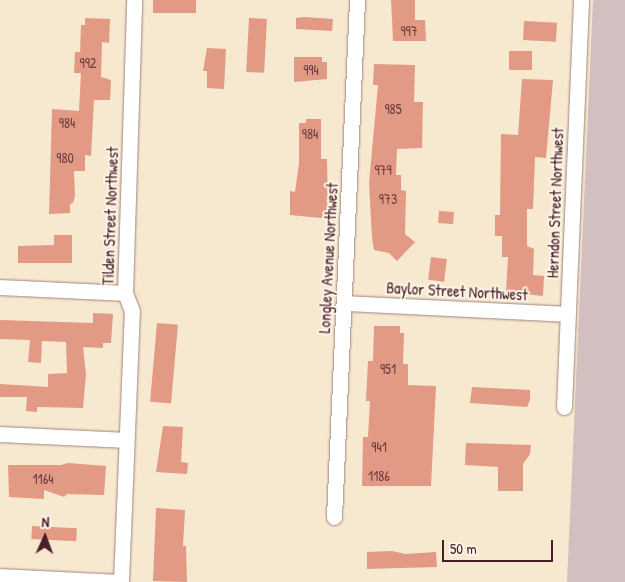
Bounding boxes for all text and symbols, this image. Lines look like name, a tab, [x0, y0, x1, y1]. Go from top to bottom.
house number: 997	[400, 23, 418, 39]
house number: 992	[80, 55, 96, 71]
house number: 994	[303, 62, 319, 78]
house number: 985	[384, 101, 402, 117]
house number: 984	[59, 115, 75, 131]
house number: 984	[302, 126, 318, 142]
street label: Herndon Street Northwest	[543, 127, 567, 279]
street label: Tilden Street Northwest	[98, 146, 122, 286]
house number: 980	[56, 150, 74, 166]
house number: 979	[374, 162, 392, 178]
street label: Longley Avenue Northwest	[314, 182, 342, 334]
house number: 973	[379, 191, 397, 207]
street label: Baylor Street Northwest	[386, 278, 528, 304]
house number: 951	[380, 361, 396, 377]
house number: 941	[371, 439, 387, 455]
house number: 1186	[368, 468, 390, 484]
house number: 1164	[33, 471, 53, 487]
north arrow	[20, 512, 70, 562]
text: N	[41, 512, 50, 531]
scale bar	[445, 530, 556, 562]
text: 50 m	[450, 538, 477, 559]

